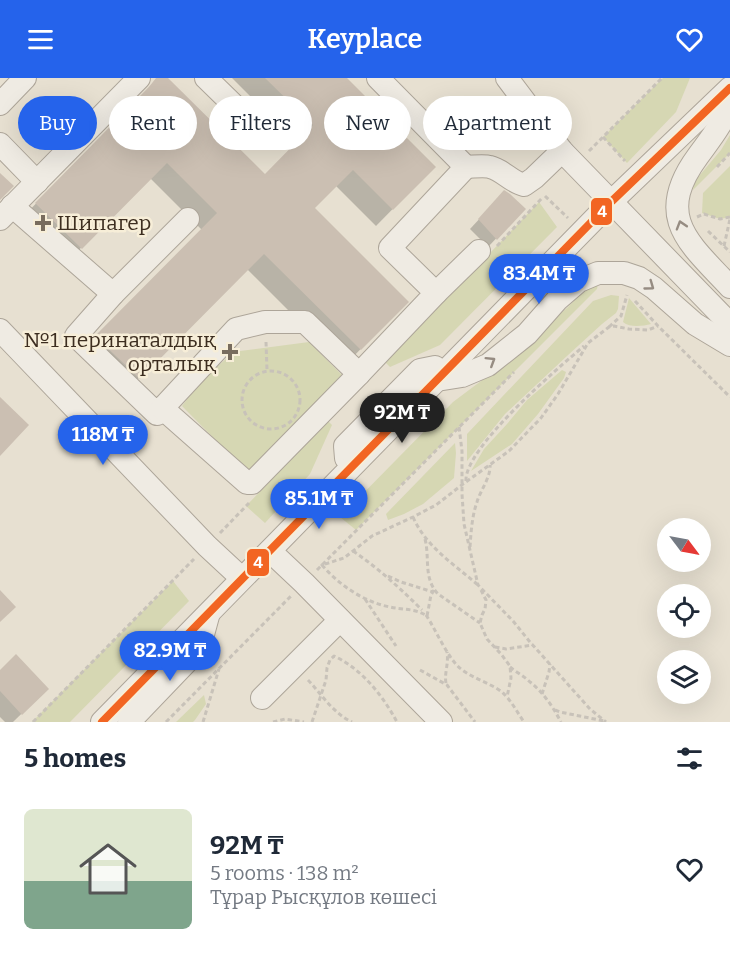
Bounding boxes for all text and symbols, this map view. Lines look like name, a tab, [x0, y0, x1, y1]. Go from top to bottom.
icon: menu	[24, 23, 57, 56]
text: Keyplace	[308, 23, 422, 55]
icon: heart	[673, 23, 706, 56]
chip: Buy	[18, 96, 97, 150]
chip: Rent	[109, 96, 197, 150]
chip: Filters	[209, 96, 312, 150]
chip: New	[324, 96, 411, 150]
chip: Apartment	[423, 96, 572, 150]
line badge: 4	[590, 197, 613, 226]
text: 4	[597, 202, 607, 221]
place label: Шипагер	[57, 210, 151, 236]
marker: Шипагер	[34, 214, 52, 232]
one-way arrow	[676, 220, 688, 231]
pin: 83.4M ₸	[484, 254, 594, 305]
text: 83.4M ₸	[503, 261, 575, 285]
one-way arrow	[643, 279, 654, 290]
place label: №1 перинаталдық орталық	[24, 327, 216, 377]
marker: №1 перинаталдық орталық	[221, 343, 239, 361]
one-way arrow	[485, 357, 495, 369]
pin: 92M ₸	[360, 393, 444, 444]
text: 92M ₸	[374, 400, 430, 424]
pin: 118M ₸	[54, 415, 152, 466]
text: 118M ₸	[72, 422, 134, 446]
pin: 85.1M ₸	[264, 479, 374, 530]
text: 85.1M ₸	[284, 486, 354, 510]
north arrow	[657, 518, 711, 572]
map controls	[657, 518, 711, 704]
line badge: 4	[246, 548, 270, 577]
text: 4	[253, 553, 263, 572]
button: locate	[657, 584, 711, 638]
pin: 82.9M ₸	[115, 631, 225, 682]
text: 82.9M ₸	[134, 638, 206, 662]
button: layers	[657, 650, 711, 704]
icon: filters	[673, 742, 706, 775]
text: 5 homes	[24, 743, 126, 774]
text: 92M ₸	[210, 830, 284, 861]
icon: home	[72, 833, 144, 905]
icon: heart	[673, 853, 706, 886]
text: 5 rooms · 138 m²	[210, 861, 359, 885]
text: Тұрар Рысқұлов көшесі	[210, 885, 437, 909]

